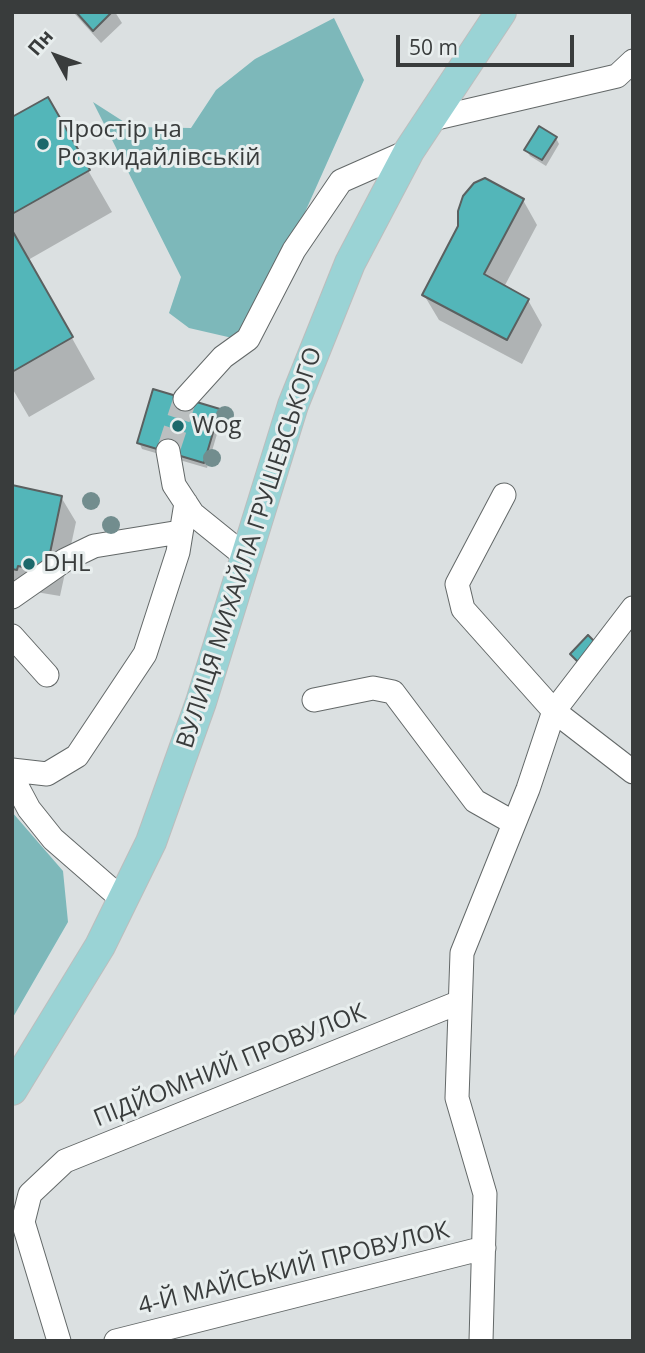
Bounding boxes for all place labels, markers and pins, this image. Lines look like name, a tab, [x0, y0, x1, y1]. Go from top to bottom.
place label: Простір на Розкидайлівській	[57, 116, 260, 172]
marker: Простір на Розкидайлівській	[35, 136, 51, 152]
place label: Wog	[192, 412, 242, 440]
marker: Wog	[170, 418, 186, 434]
place label: DHL	[43, 550, 91, 578]
marker: DHL	[21, 556, 37, 572]

